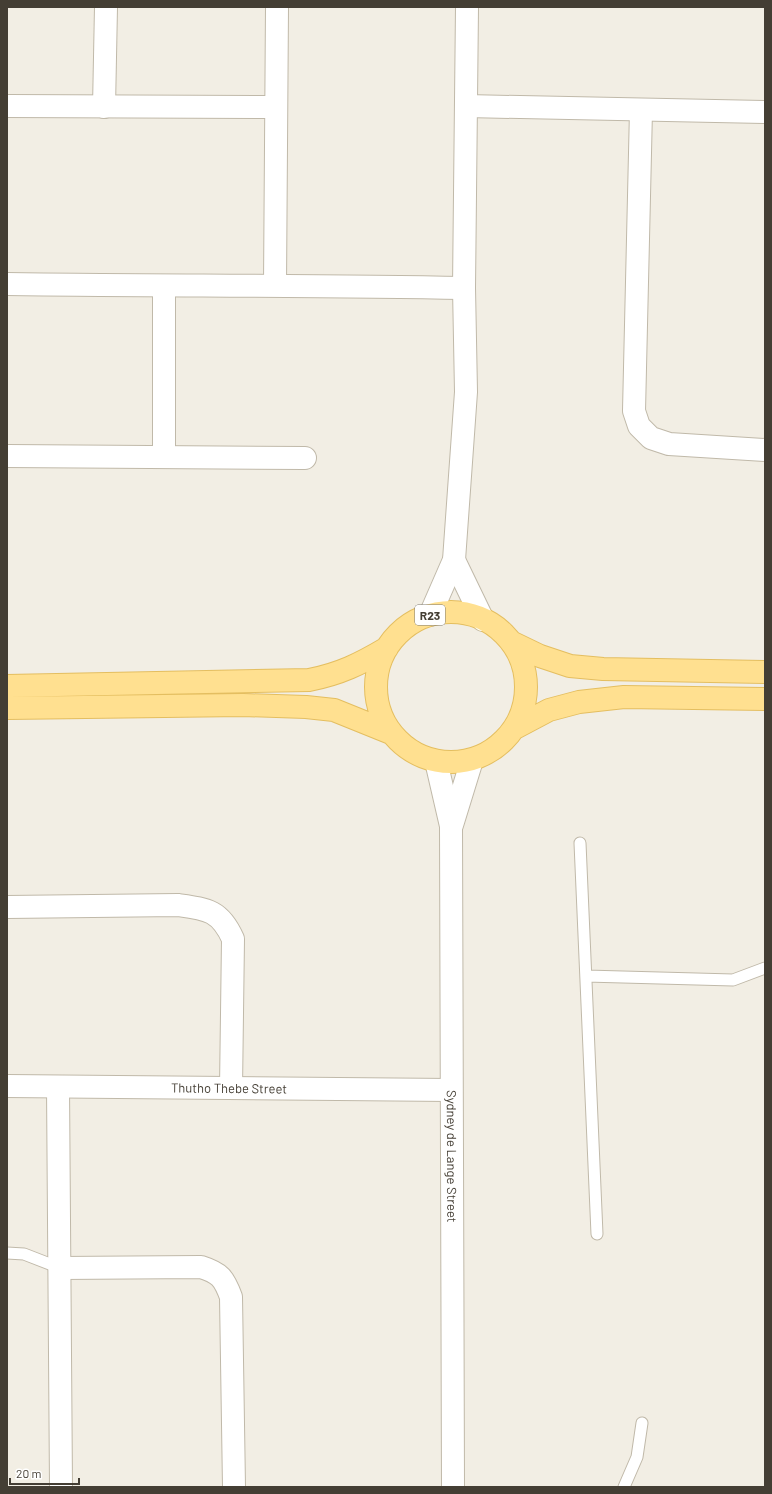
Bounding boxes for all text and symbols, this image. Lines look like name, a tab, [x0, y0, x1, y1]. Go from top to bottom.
road number: R23	[415, 605, 445, 625]
street label: Thutho Thebe Street	[171, 1079, 287, 1097]
street label: Sydney de Lange Street	[444, 1090, 460, 1223]
scale bar	[10, 1460, 79, 1486]
text: 20 m	[16, 1466, 42, 1480]

